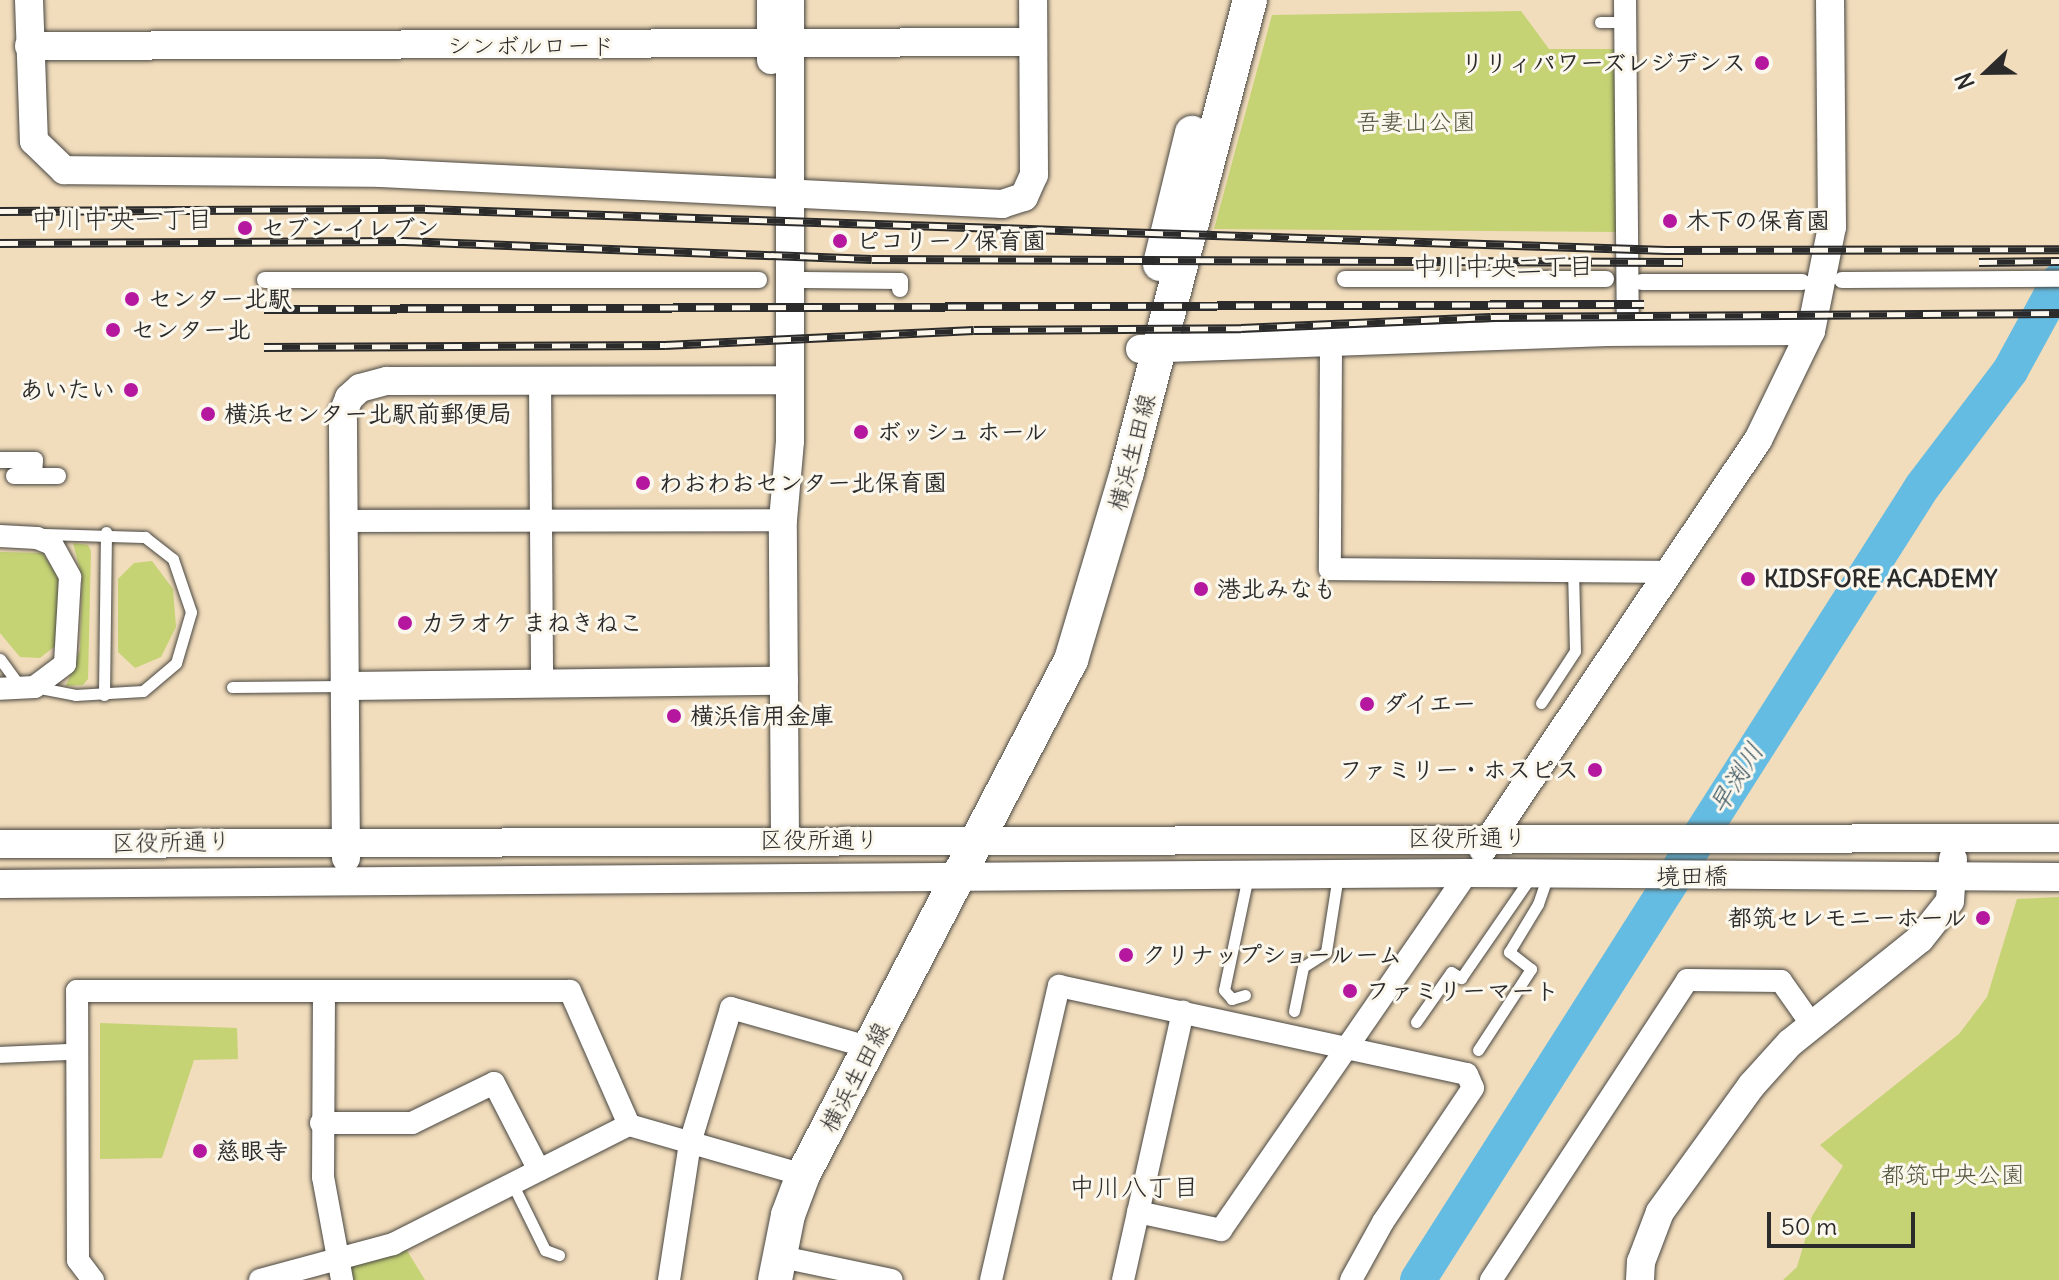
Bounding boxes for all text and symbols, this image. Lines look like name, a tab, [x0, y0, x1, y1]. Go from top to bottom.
street label: シンボルロード	[447, 32, 615, 60]
north arrow	[1947, 32, 2027, 112]
place label: リリィパワーズレジデンス	[1458, 49, 1746, 77]
marker: リリィパワーズレジデンス	[1753, 54, 1771, 72]
text: N	[1949, 69, 1981, 93]
park label: 吾妻山公園	[1356, 108, 1476, 136]
district label: 中川中央一丁目	[31, 203, 213, 235]
place label: 木下の保育園	[1686, 207, 1830, 235]
marker: 木下の保育園	[1661, 212, 1679, 230]
place label: セブン-イレブン	[261, 214, 439, 242]
marker: セブン-イレブン	[236, 219, 254, 237]
place label: ピコリーノ保育園	[856, 227, 1048, 255]
marker: ピコリーノ保育園	[831, 232, 849, 250]
district label: 中川中央二丁目	[1412, 250, 1594, 282]
place label: センター北駅	[148, 285, 292, 313]
marker: センター北駅	[123, 290, 141, 308]
place label: センター北	[131, 316, 251, 344]
marker: センター北	[102, 319, 124, 341]
place label: あいたい	[19, 376, 115, 404]
marker: あいたい	[122, 381, 140, 399]
street label: 横浜生田線	[1103, 390, 1161, 514]
place label: 横浜センター北駅前郵便局	[224, 400, 512, 428]
marker: 横浜センター北駅前郵便局	[199, 405, 217, 423]
place label: ボッシュ ホール	[877, 418, 1051, 446]
marker: ボッシュ ホール	[852, 423, 870, 441]
place label: わおわおセンター北保育園	[659, 469, 947, 497]
marker: わおわおセンター北保育園	[634, 474, 652, 492]
place label: KIDSFORE ACADEMY	[1764, 565, 1997, 593]
marker: KIDSFORE ACADEMY	[1739, 570, 1757, 588]
place label: 港北みなも	[1217, 575, 1337, 603]
marker: 港北みなも	[1192, 580, 1210, 598]
place label: カラオケ まねきねこ	[421, 609, 643, 637]
marker: カラオケ まねきねこ	[396, 614, 414, 632]
place label: ダイエー	[1383, 690, 1479, 718]
marker: ダイエー	[1358, 695, 1376, 713]
place label: 横浜信用金庫	[690, 702, 834, 730]
marker: 横浜信用金庫	[665, 707, 683, 725]
water label: 早渕川	[1702, 737, 1770, 819]
place label: ファミリー・ホスピス	[1339, 756, 1579, 784]
marker: ファミリー・ホスピス	[1586, 761, 1604, 779]
street label: 区役所通り	[1407, 824, 1527, 852]
street label: 区役所通り	[759, 826, 879, 854]
street label: 区役所通り	[111, 827, 231, 857]
street label: 境田橋	[1656, 862, 1728, 890]
place label: 都筑セレモニーホール	[1727, 904, 1967, 932]
marker: 都筑セレモニーホール	[1974, 909, 1992, 927]
place label: クリナップショールーム	[1142, 941, 1406, 969]
marker: クリナップショールーム	[1117, 946, 1135, 964]
place label: ファミリーマート	[1366, 977, 1558, 1005]
marker: ファミリーマート	[1341, 982, 1359, 1000]
street label: 横浜生田線	[814, 1017, 896, 1137]
place label: 慈眼寺	[216, 1137, 288, 1165]
marker: 慈眼寺	[191, 1142, 209, 1160]
park label: 都筑中央公園	[1881, 1161, 2025, 1189]
district label: 中川八丁目	[1069, 1171, 1199, 1203]
scale bar	[1771, 1196, 1919, 1246]
text: 50 m	[1781, 1211, 1837, 1241]

